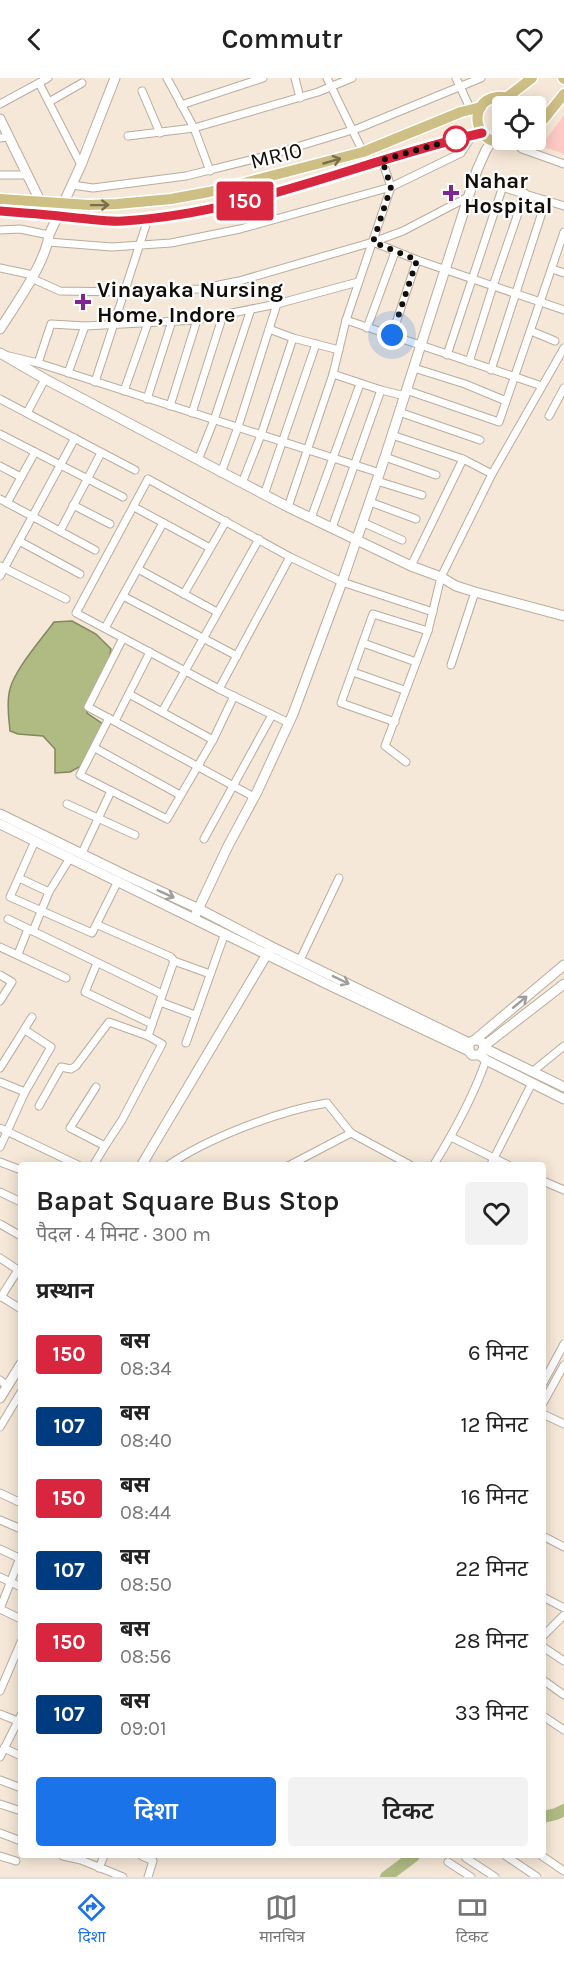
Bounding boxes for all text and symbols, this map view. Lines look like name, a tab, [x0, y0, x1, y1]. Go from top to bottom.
icon: back	[18, 23, 51, 56]
text: Commutr	[222, 23, 342, 55]
icon: heart	[513, 23, 546, 56]
map controls	[492, 96, 546, 150]
button: locate	[492, 96, 546, 150]
unlabelled marker	[443, 126, 469, 152]
street label: MR10	[248, 137, 305, 175]
one-way arrow	[323, 155, 342, 166]
place label: Nahar Hospital	[464, 168, 552, 219]
line badge: 150	[210, 182, 280, 220]
marker: Nahar Hospital	[442, 184, 460, 202]
text: 150	[229, 189, 262, 213]
one-way arrow	[90, 199, 110, 210]
place label: Vinayaka Nursing Home, Indore	[97, 277, 283, 328]
marker: Vinayaka Nursing Home, Indore	[74, 293, 92, 311]
your location	[377, 320, 407, 350]
one-way arrow	[157, 888, 175, 900]
one-way arrow	[332, 975, 350, 987]
one-way arrow	[512, 996, 528, 1009]
button: heart	[465, 1182, 528, 1245]
text: Bapat Square Bus Stop	[36, 1184, 340, 1217]
text: पैदल · 4 मिनट · 300 m	[36, 1223, 211, 1246]
text: प्रस्थान	[36, 1278, 94, 1304]
text: बस	[120, 1328, 150, 1354]
text: 6 मिनट	[468, 1340, 528, 1366]
text: 150	[53, 1342, 86, 1366]
text: 08:34	[120, 1357, 172, 1380]
text: बस	[120, 1400, 150, 1426]
text: 12 मिनट	[461, 1412, 528, 1438]
text: 107	[53, 1414, 85, 1438]
text: 08:40	[120, 1429, 172, 1452]
text: बस	[120, 1472, 150, 1498]
text: 16 मिनट	[461, 1484, 528, 1510]
text: 150	[53, 1486, 86, 1510]
text: 08:44	[120, 1501, 171, 1524]
text: बस	[120, 1544, 150, 1570]
text: 22 मिनट	[455, 1556, 528, 1582]
text: 107	[53, 1558, 85, 1582]
text: 08:50	[120, 1573, 172, 1596]
text: बस	[120, 1616, 150, 1642]
text: 28 मिनट	[454, 1628, 528, 1654]
text: 150	[53, 1630, 86, 1654]
text: 08:56	[120, 1645, 172, 1668]
text: बस	[120, 1688, 150, 1714]
text: 33 मिनट	[455, 1700, 528, 1726]
text: 107	[53, 1702, 85, 1726]
text: 09:01	[120, 1717, 167, 1740]
button: दिशा	[36, 1777, 276, 1846]
button: टिकट	[288, 1777, 528, 1846]
tab: दिशा	[75, 1891, 108, 1949]
tab: मानचित्र	[259, 1891, 305, 1949]
tab: टिकट	[456, 1891, 489, 1949]

